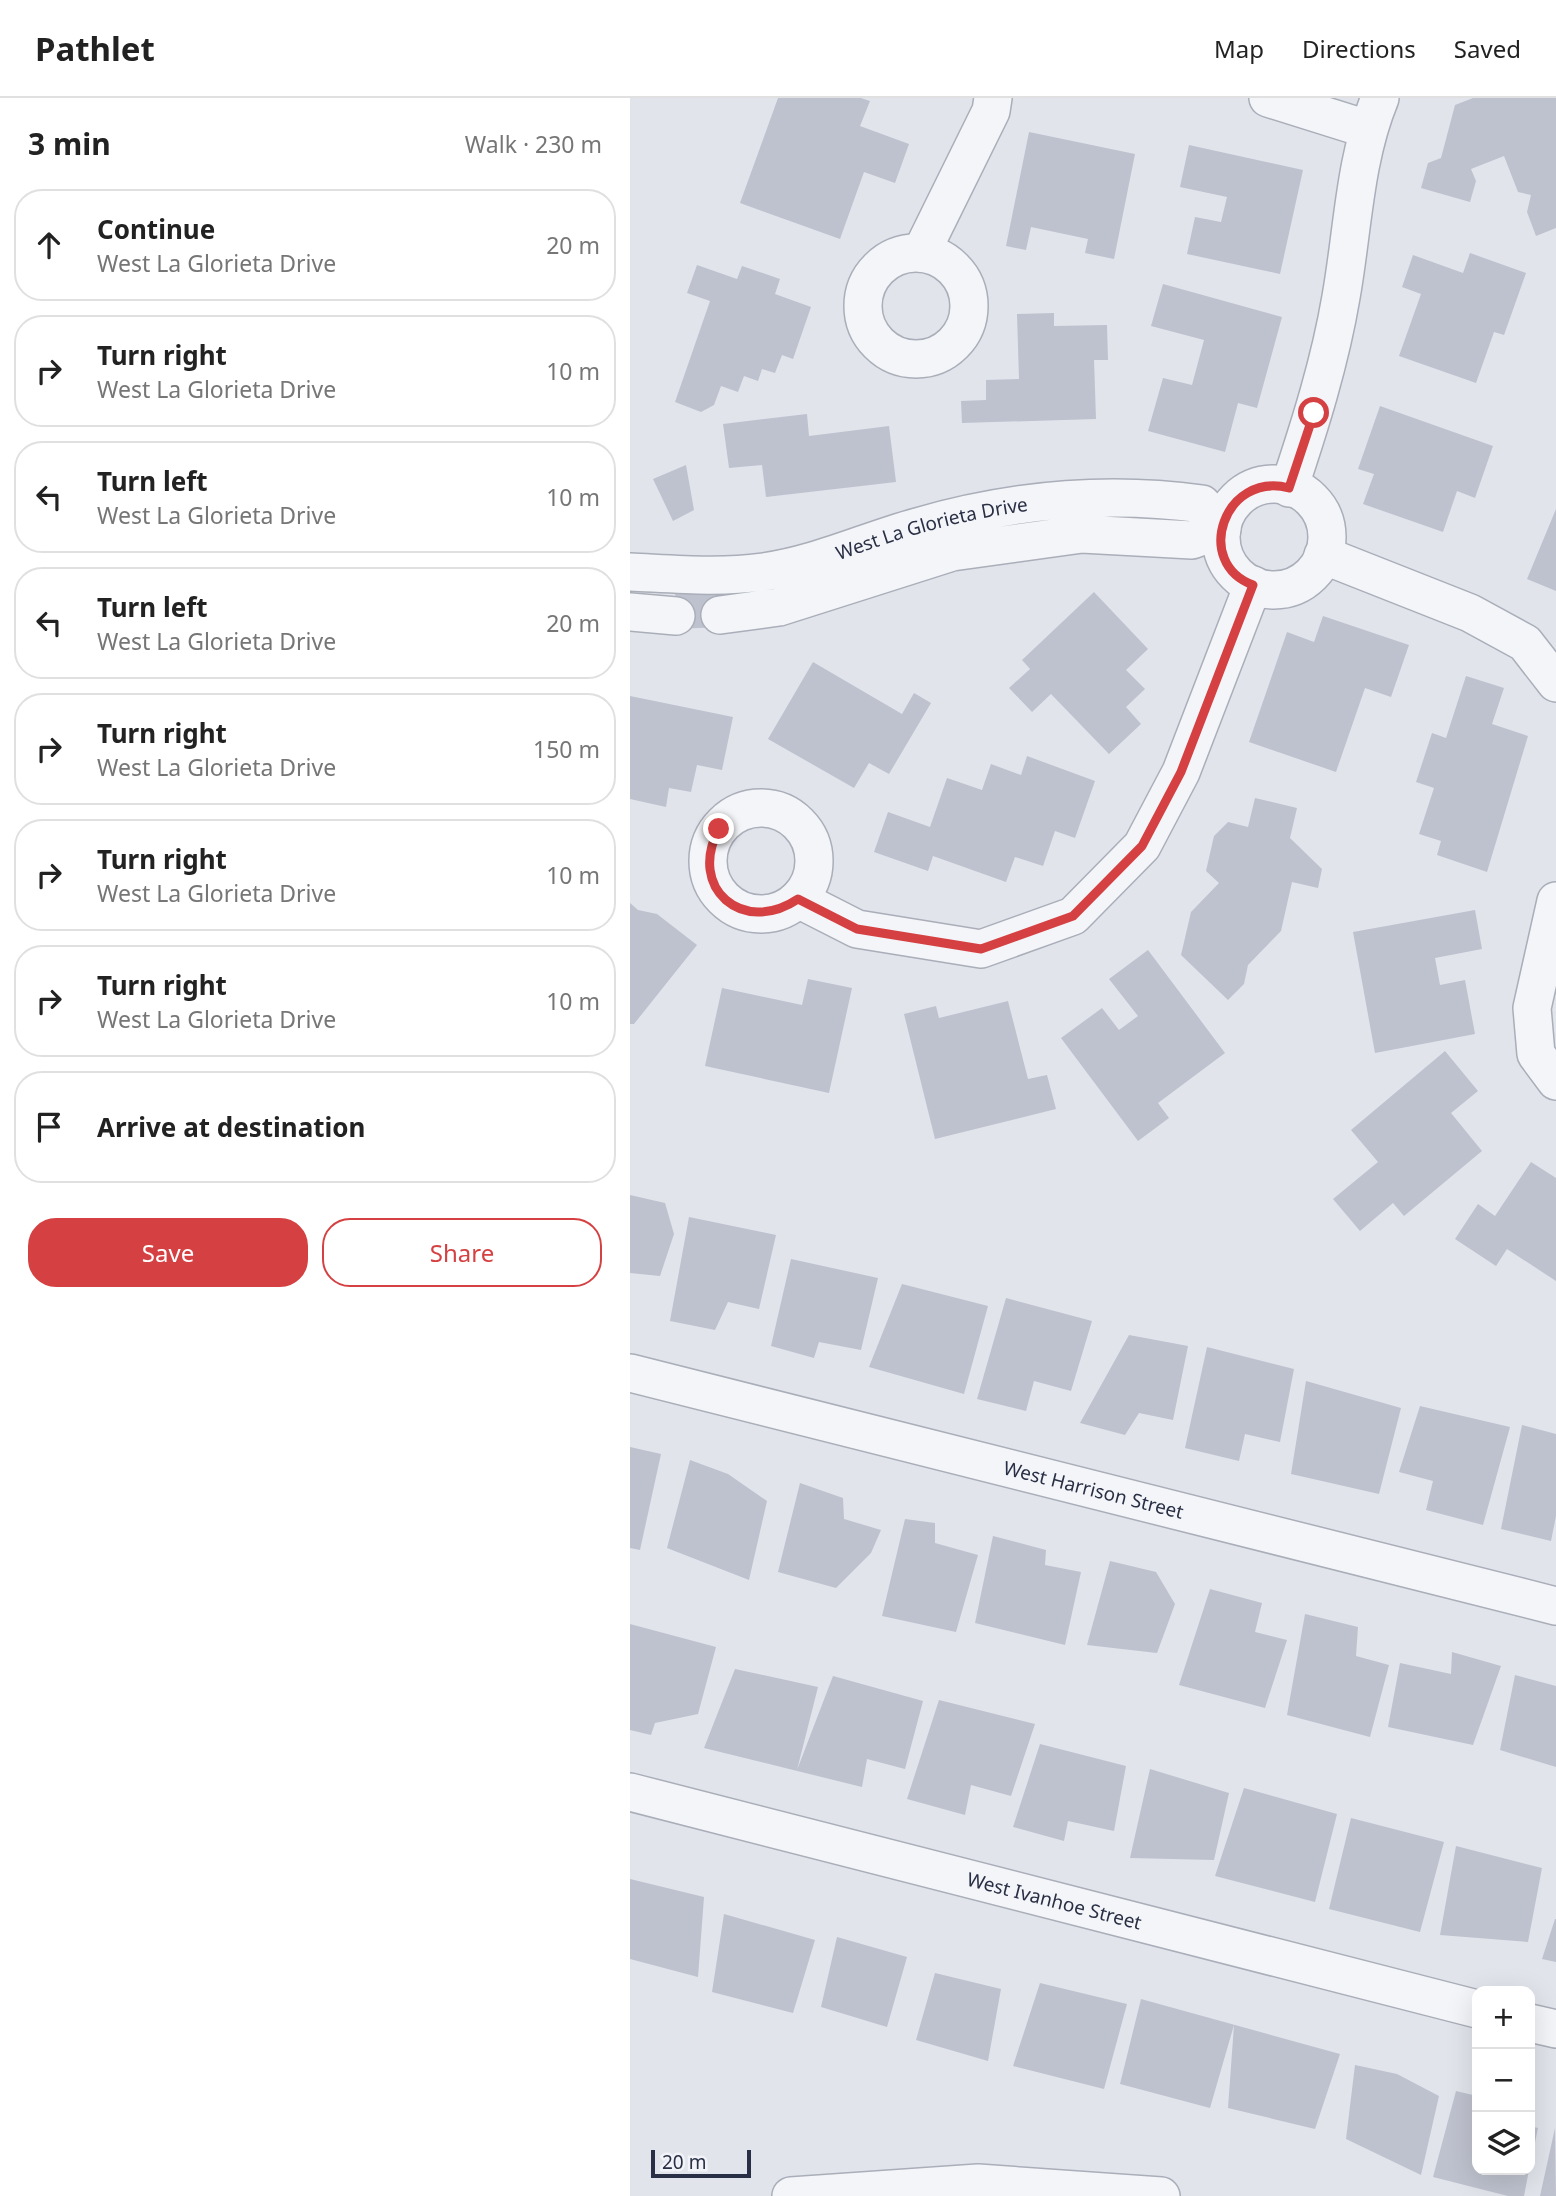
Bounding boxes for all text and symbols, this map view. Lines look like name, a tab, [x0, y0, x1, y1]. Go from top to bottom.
text: Pathlet	[35, 26, 155, 71]
text: Map	[1214, 32, 1264, 65]
text: Directions	[1302, 32, 1416, 65]
text: Saved	[1454, 32, 1521, 65]
text: 3 min	[28, 123, 111, 164]
text: Walk · 230 m	[465, 128, 602, 160]
text: Continue	[97, 211, 215, 247]
icon: ahead	[30, 226, 68, 264]
text: 20 m	[546, 229, 600, 261]
text: West La Glorieta Drive	[97, 247, 336, 279]
text: Turn right	[97, 337, 227, 373]
icon: right	[30, 352, 68, 390]
text: 10 m	[546, 355, 600, 387]
text: West La Glorieta Drive	[97, 373, 336, 405]
route start	[1298, 397, 1329, 428]
text: Turn left	[97, 463, 208, 499]
icon: left	[30, 478, 68, 516]
text: 10 m	[546, 481, 600, 513]
street label: West La Glorieta Drive	[832, 491, 1029, 566]
text: West La Glorieta Drive	[97, 499, 336, 531]
text: Turn left	[97, 589, 208, 625]
icon: left	[30, 604, 68, 642]
text: 20 m	[546, 607, 600, 639]
text: West La Glorieta Drive	[97, 625, 336, 657]
text: Turn right	[97, 715, 227, 751]
icon: right	[30, 730, 68, 768]
text: 150 m	[533, 733, 600, 765]
text: West La Glorieta Drive	[97, 751, 336, 783]
route end	[703, 813, 734, 844]
text: Turn right	[97, 841, 227, 877]
icon: right	[30, 856, 68, 894]
text: 10 m	[546, 859, 600, 891]
text: West La Glorieta Drive	[97, 877, 336, 909]
text: Turn right	[97, 967, 227, 1003]
icon: right	[30, 982, 68, 1020]
text: 10 m	[546, 985, 600, 1017]
text: West La Glorieta Drive	[97, 1003, 336, 1035]
icon: arrive	[30, 1108, 68, 1146]
text: Arrive at destination	[97, 1109, 366, 1145]
button: Save	[28, 1218, 308, 1287]
button: Share	[322, 1218, 602, 1287]
street label: West Harrison Street	[1001, 1454, 1186, 1525]
street label: West Ivanhoe Street	[964, 1866, 1145, 1936]
map controls	[1472, 1986, 1535, 2175]
button: +	[1472, 1986, 1535, 2049]
button: −	[1472, 2049, 1535, 2112]
button: layers	[1472, 2112, 1535, 2175]
scale bar	[651, 2147, 751, 2179]
text: 20 m	[662, 2149, 706, 2175]

